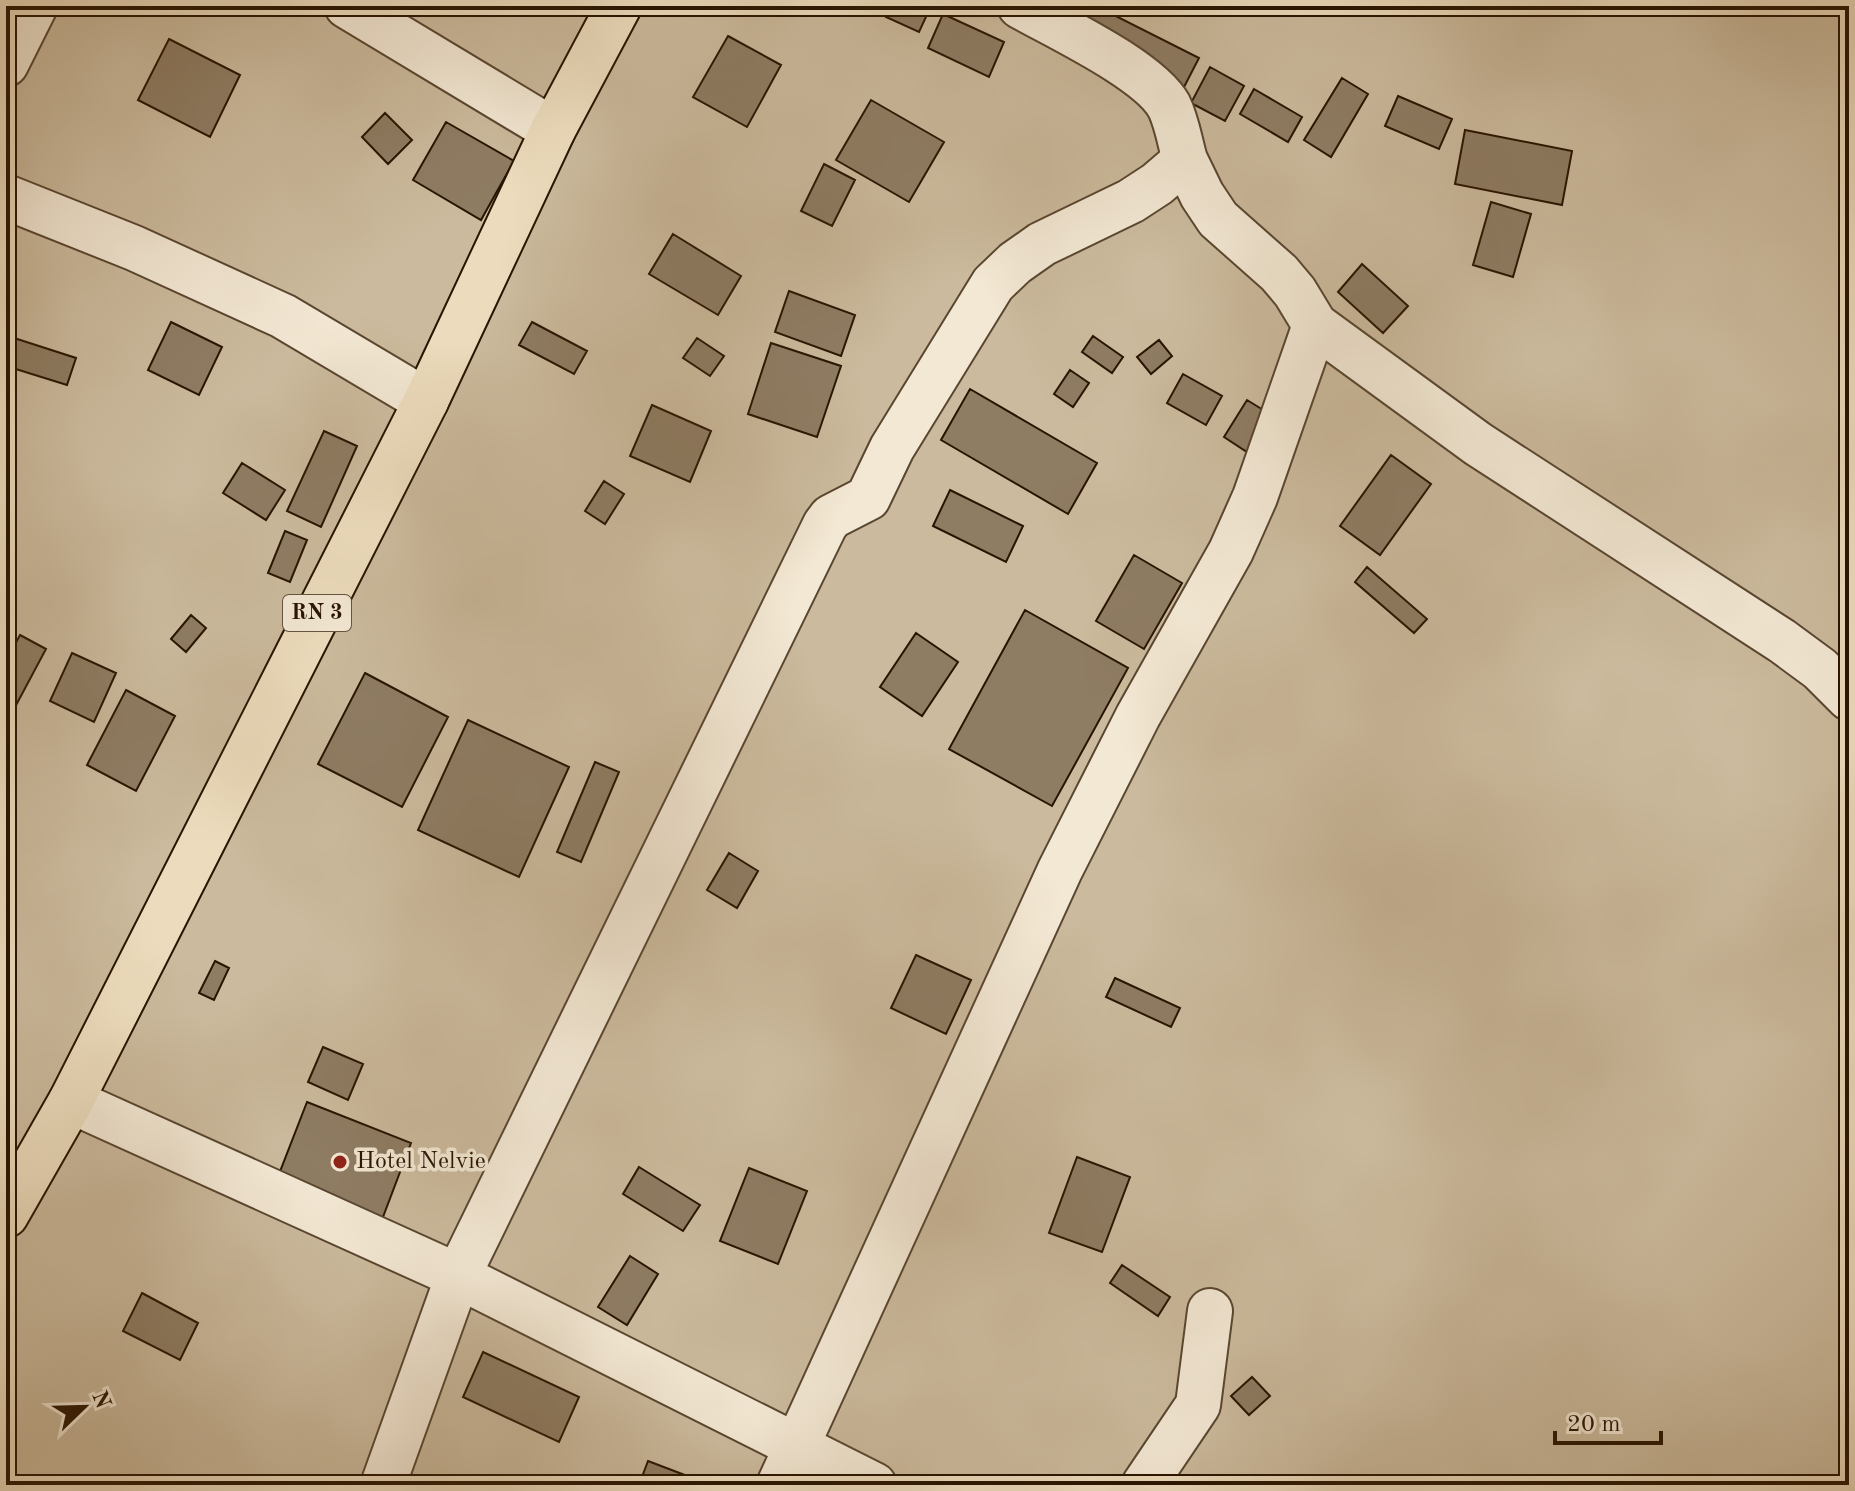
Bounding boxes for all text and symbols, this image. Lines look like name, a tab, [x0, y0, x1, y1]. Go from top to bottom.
road number: RN 3	[283, 595, 351, 631]
place label: Hotel Nelvie	[356, 1150, 486, 1174]
marker: Hotel Nelvie	[331, 1153, 349, 1171]
north arrow	[44, 1367, 124, 1447]
text: N	[87, 1388, 114, 1412]
scale bar	[1555, 1395, 1661, 1445]
text: 20 m	[1567, 1413, 1621, 1437]

